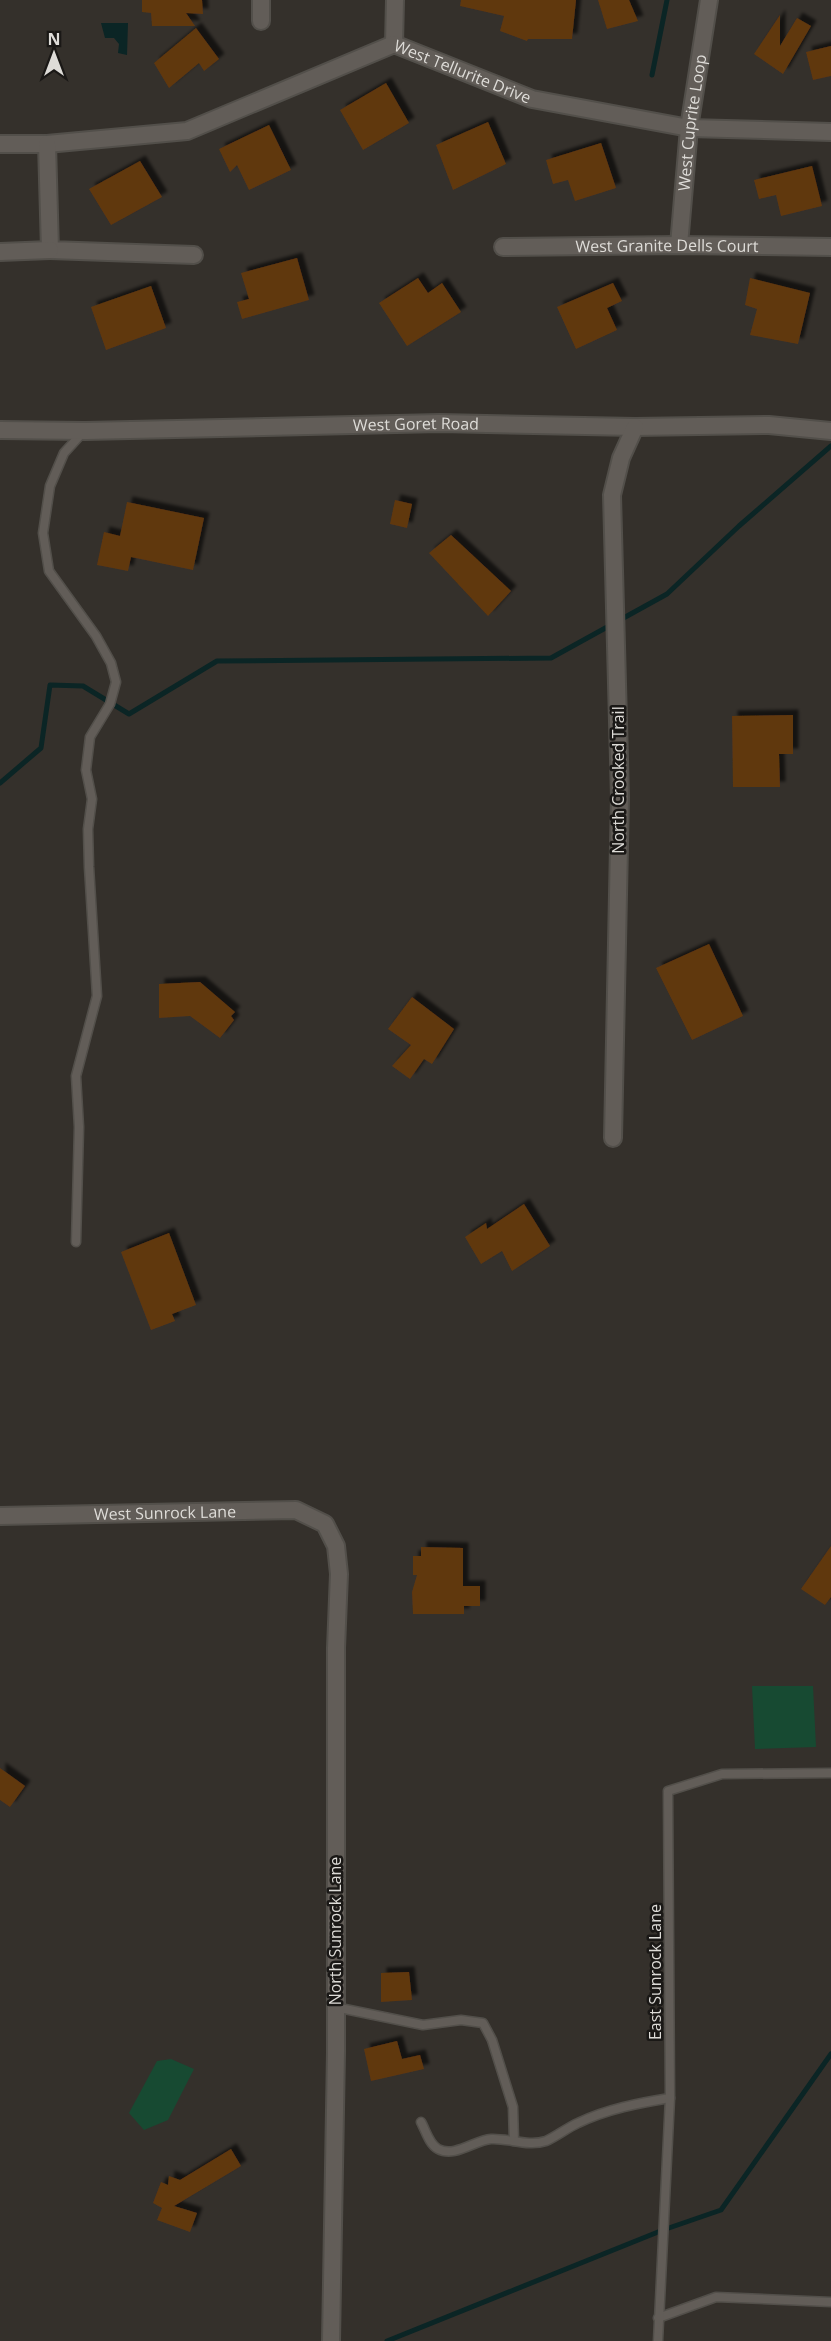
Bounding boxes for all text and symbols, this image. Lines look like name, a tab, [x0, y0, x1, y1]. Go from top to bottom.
north arrow	[24, 24, 84, 84]
text: N	[47, 28, 61, 50]
street label: West Tellurite Drive	[391, 34, 534, 109]
street label: West Cuprite Loop	[673, 53, 711, 192]
street label: West Granite Dells Court	[575, 234, 759, 257]
street label: West Goret Road	[353, 412, 479, 436]
street label: North Crooked Trail	[607, 706, 629, 854]
street label: West Sunrock Lane	[94, 1500, 236, 1525]
street label: North Sunrock Lane	[324, 1857, 346, 2005]
street label: East Sunrock Lane	[644, 1904, 666, 2040]

